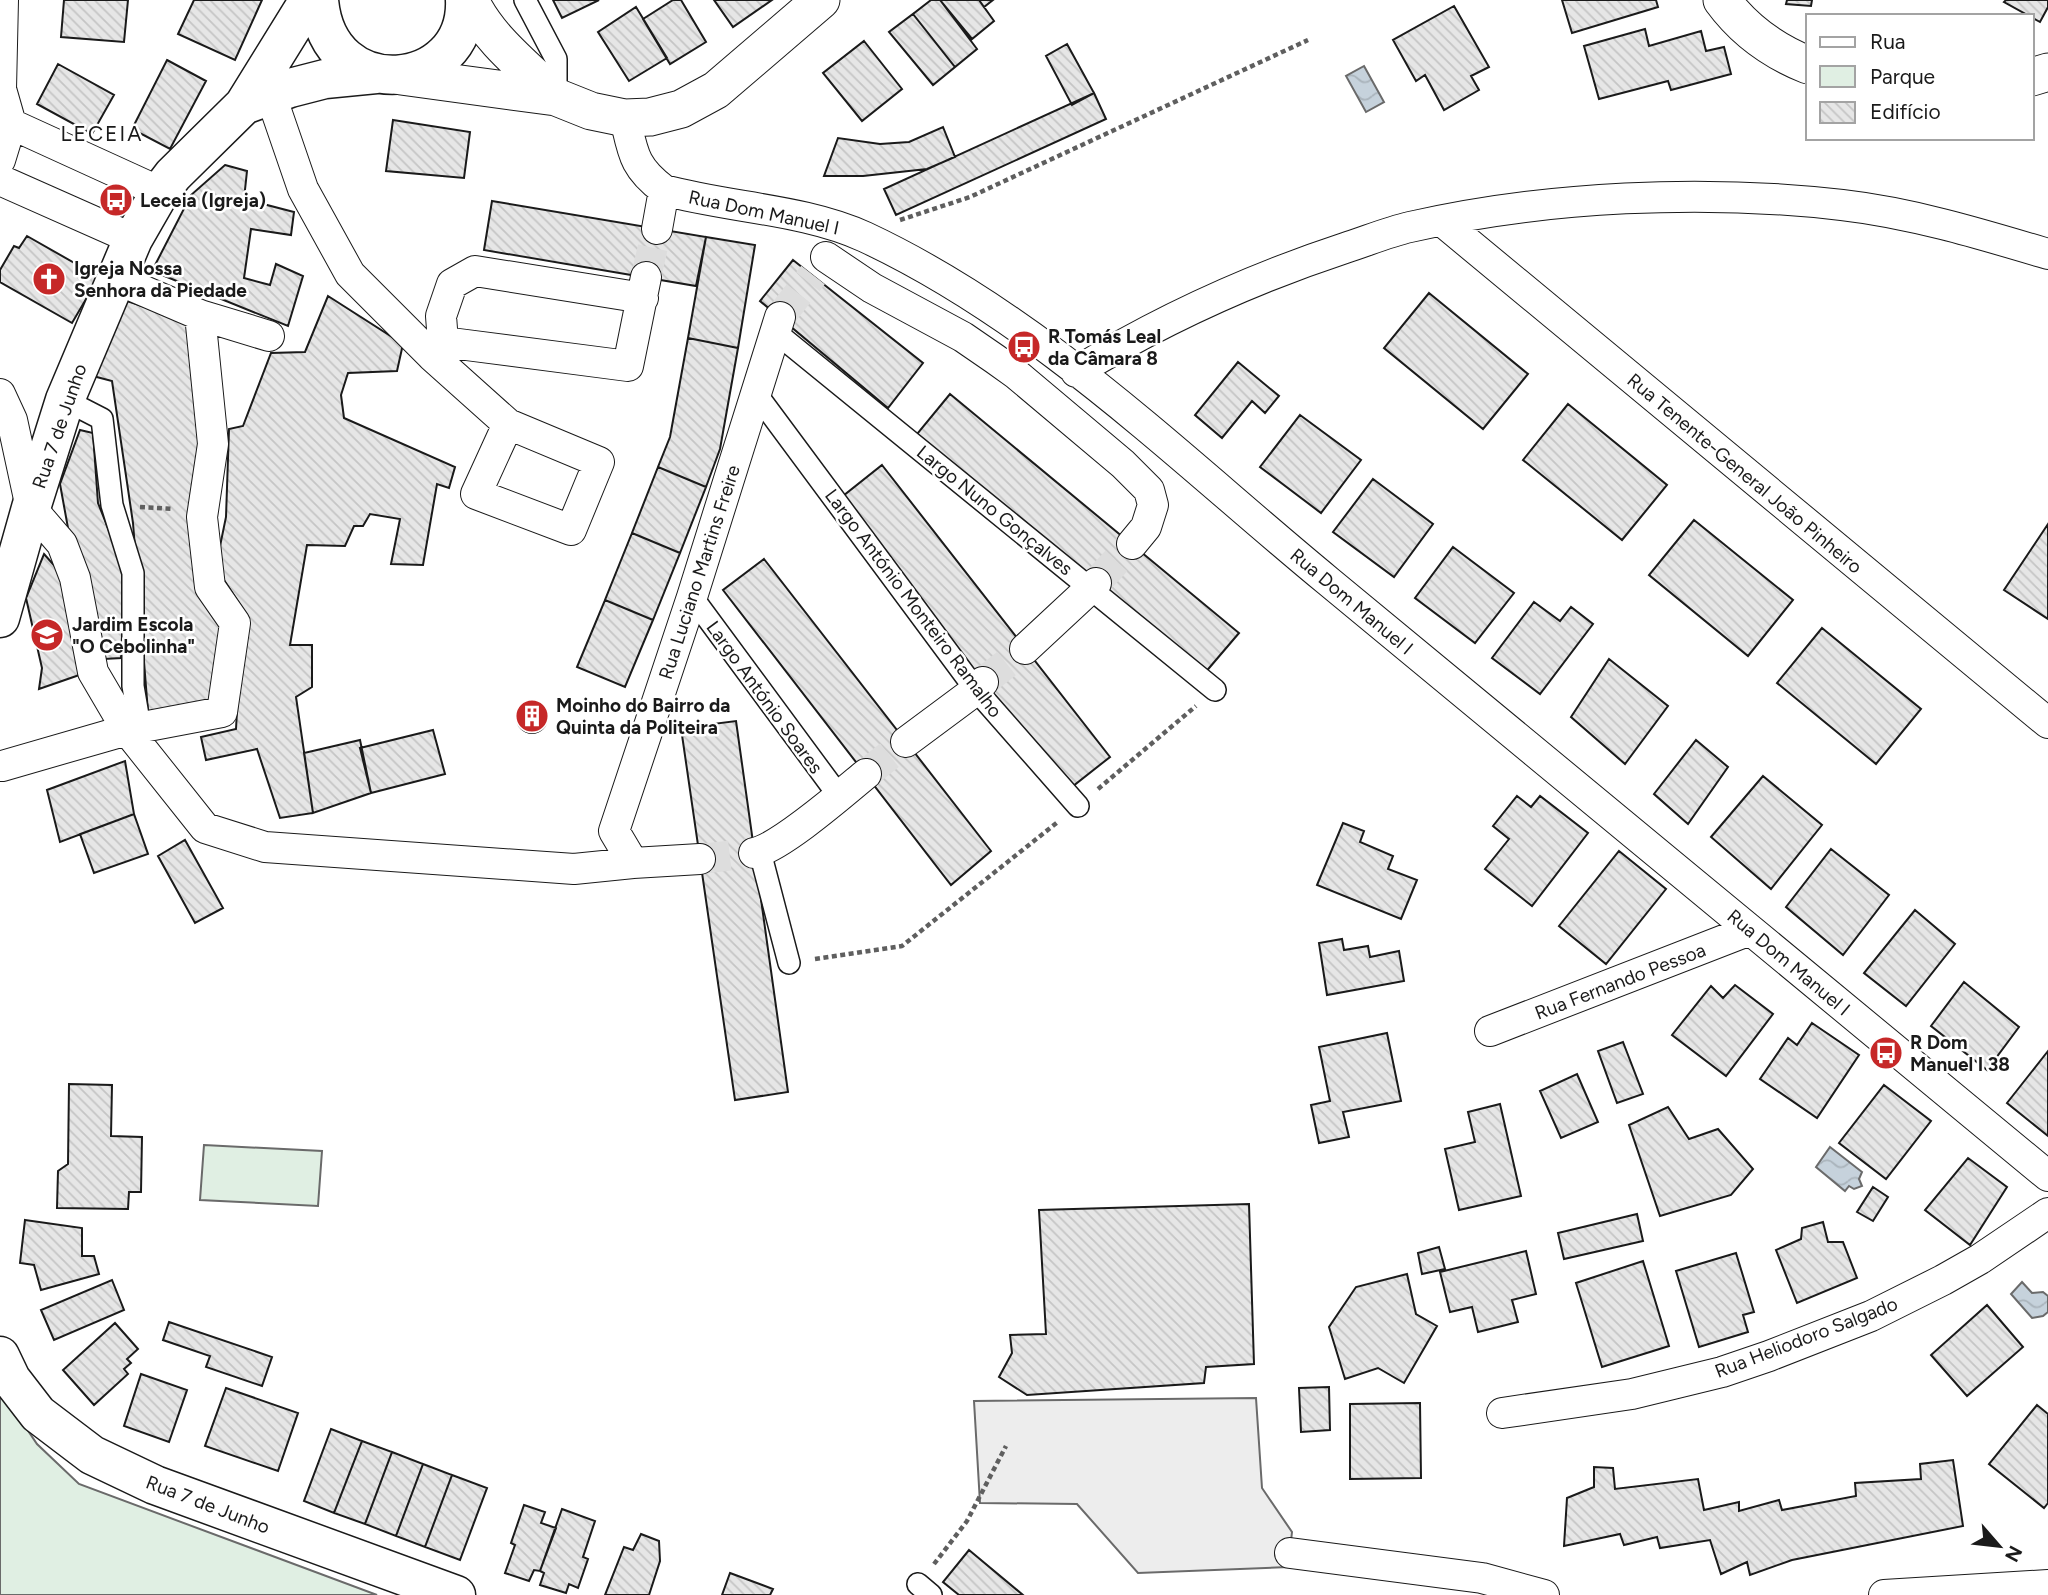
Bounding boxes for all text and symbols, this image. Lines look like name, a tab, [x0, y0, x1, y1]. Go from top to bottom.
legend	[1806, 14, 2034, 140]
text: Rua	[1870, 29, 1906, 54]
text: Parque	[1870, 64, 1935, 89]
text: Edifício	[1870, 99, 1941, 124]
district label: LECEIA	[61, 121, 143, 146]
bus stop icon: Leceia (Igreja)	[97, 181, 135, 219]
street label: Rua Dom Manuel I	[687, 185, 841, 240]
place label: Leceia (Igreja)	[140, 189, 266, 212]
place label: Igreja Nossa Senhora da Piedade	[74, 257, 247, 302]
church icon: Igreja Nossa Senhora da Piedade	[30, 260, 68, 298]
place label: R Tomás Leal da Câmara 8	[1048, 325, 1161, 370]
bus stop icon: R Tomás Leal da Câmara 8	[1005, 328, 1043, 366]
street label: Rua 7 de Junho	[27, 361, 92, 492]
street label: Rua Tenente-General João Pinheiro	[1623, 368, 1867, 578]
street label: Largo Nuno Gonçalves	[912, 441, 1077, 580]
street label: Rua Luciano Martins Freire	[654, 462, 745, 682]
street label: Largo António Monteiro Ramalho	[820, 484, 1007, 722]
street label: Rua Dom Manuel I	[1286, 543, 1418, 659]
place label: Jardim Escola "O Cebolinha"	[72, 613, 195, 658]
school or university icon: Jardim Escola "O Cebolinha"	[28, 616, 66, 654]
street label: Largo António Soares	[701, 616, 828, 778]
place label: Moinho do Bairro da Quinta da Politeira	[556, 694, 730, 739]
building icon: Moinho do Bairro da Quinta da Politeira	[513, 697, 551, 735]
street label: Rua Dom Manuel I	[1723, 904, 1855, 1020]
street label: Rua Fernando Pessoa	[1531, 938, 1709, 1025]
place label: R Dom Manuel I 38	[1910, 1031, 2010, 1076]
bus stop icon: R Dom Manuel I 38	[1867, 1034, 1905, 1072]
street label: Rua Heliodoro Salgado	[1712, 1292, 1901, 1383]
street label: Rua 7 de Junho	[143, 1470, 273, 1539]
north arrow	[1964, 1511, 2034, 1581]
text: N	[2000, 1542, 2027, 1566]

